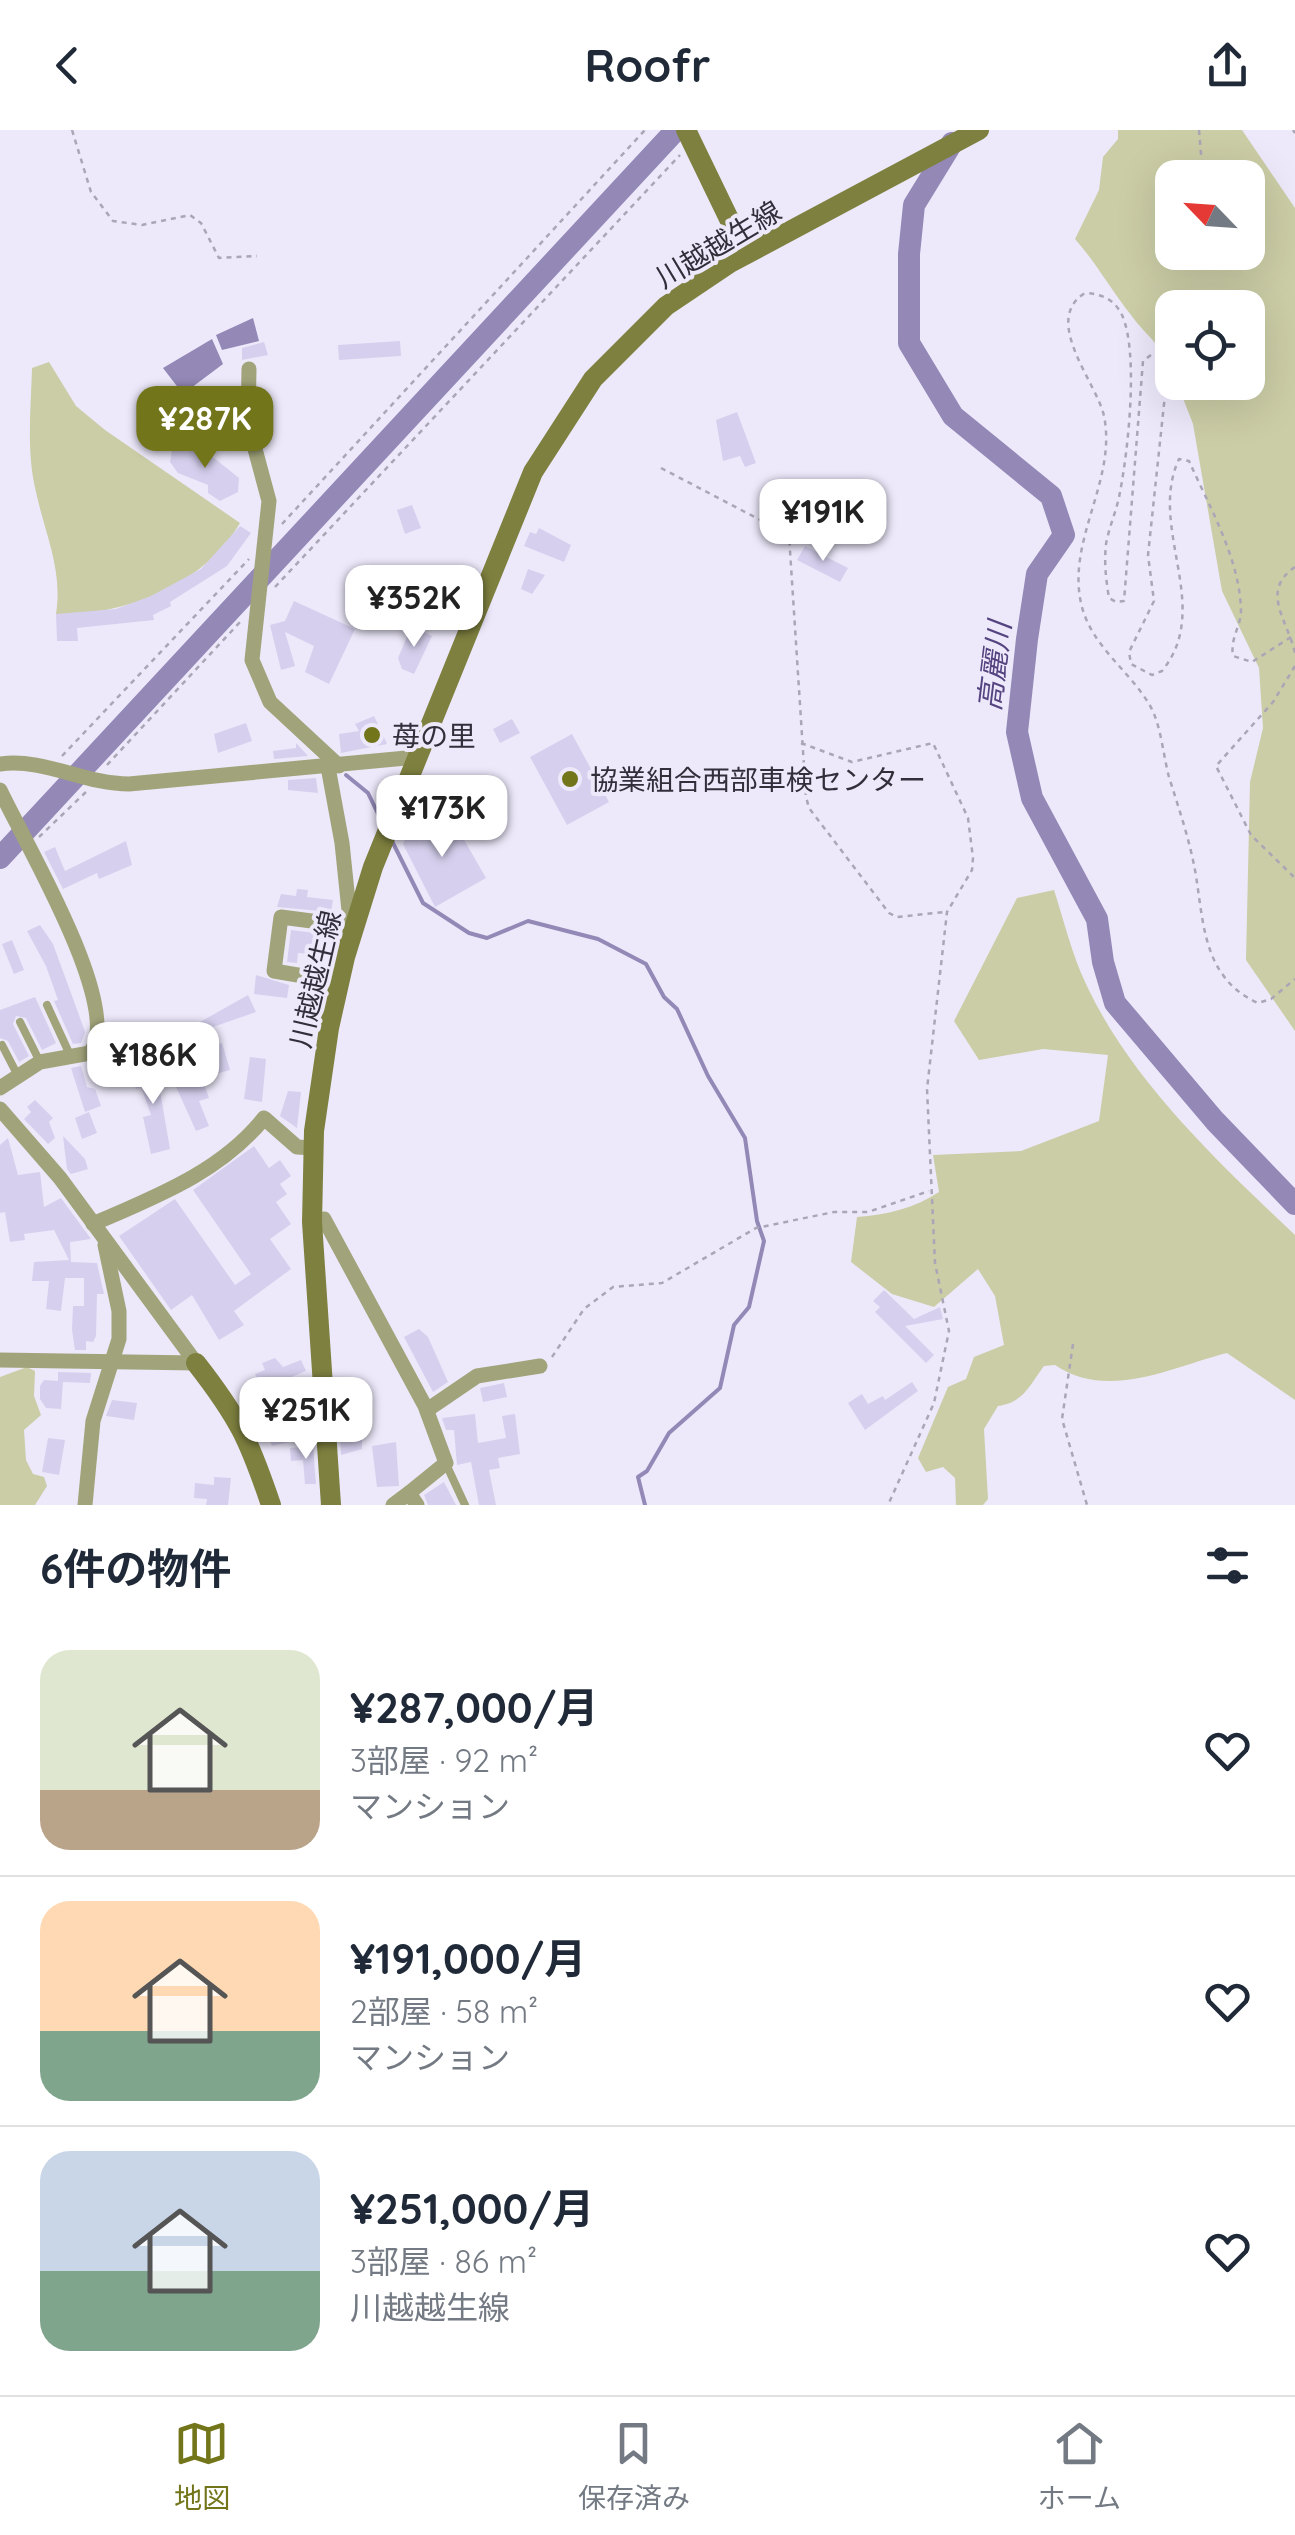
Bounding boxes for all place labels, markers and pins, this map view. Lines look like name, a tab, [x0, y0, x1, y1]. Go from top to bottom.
pin: ¥287K	[135, 386, 275, 471]
pin: ¥191K	[753, 479, 893, 564]
pin: ¥352K	[344, 565, 484, 650]
place label: 苺の里	[392, 718, 476, 753]
marker: 苺の里	[361, 724, 383, 746]
place label: 協業組合西部車検センター	[590, 762, 926, 797]
marker: 協業組合西部車検センター	[559, 768, 581, 790]
pin: ¥173K	[372, 775, 512, 860]
pin: ¥186K	[83, 1022, 223, 1107]
pin: ¥251K	[236, 1377, 376, 1462]

